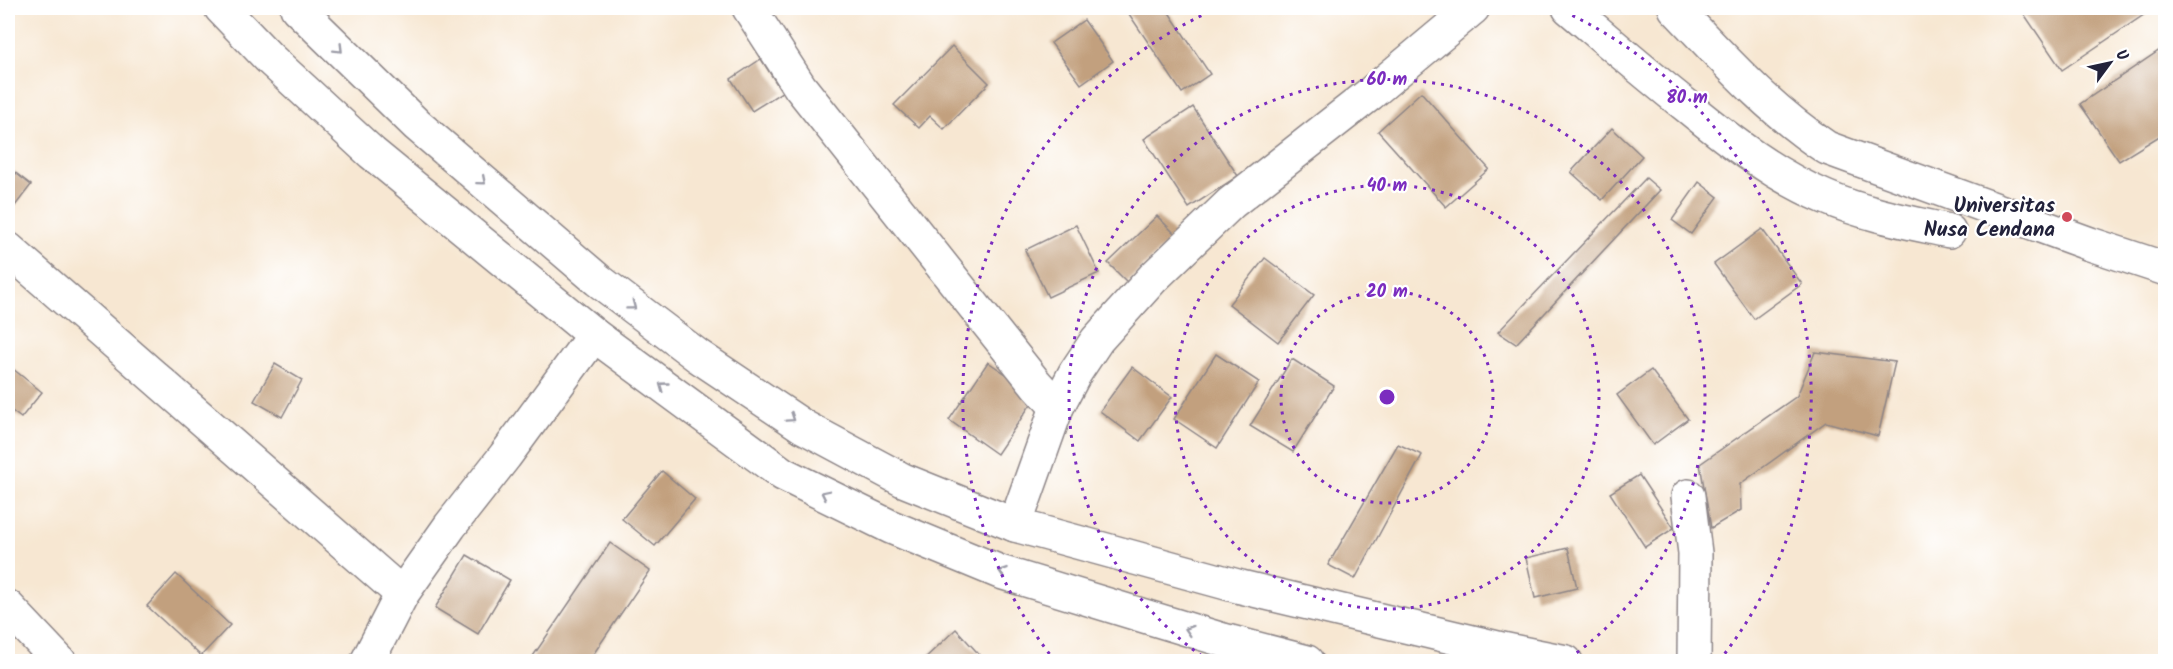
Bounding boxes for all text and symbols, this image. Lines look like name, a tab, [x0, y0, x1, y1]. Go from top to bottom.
north arrow	[2080, 33, 2140, 93]
one-way arrow	[332, 41, 343, 52]
text: U	[2108, 45, 2135, 67]
text: 60 m	[1367, 66, 1408, 95]
text: 80 m	[1666, 84, 1708, 113]
text: 40 m	[1367, 172, 1408, 201]
one-way arrow	[475, 174, 486, 185]
place label: Universitas Nusa Cendana	[1924, 190, 2055, 247]
marker: Universitas Nusa Cendana	[2060, 210, 2074, 224]
text: 20 m	[1366, 278, 1408, 307]
one-way arrow	[625, 298, 636, 309]
one-way arrow	[659, 382, 670, 393]
centre of rings	[1377, 387, 1397, 407]
one-way arrow	[784, 411, 795, 422]
one-way arrow	[820, 490, 831, 502]
one-way arrow	[998, 567, 1009, 580]
one-way arrow	[1185, 625, 1195, 637]

